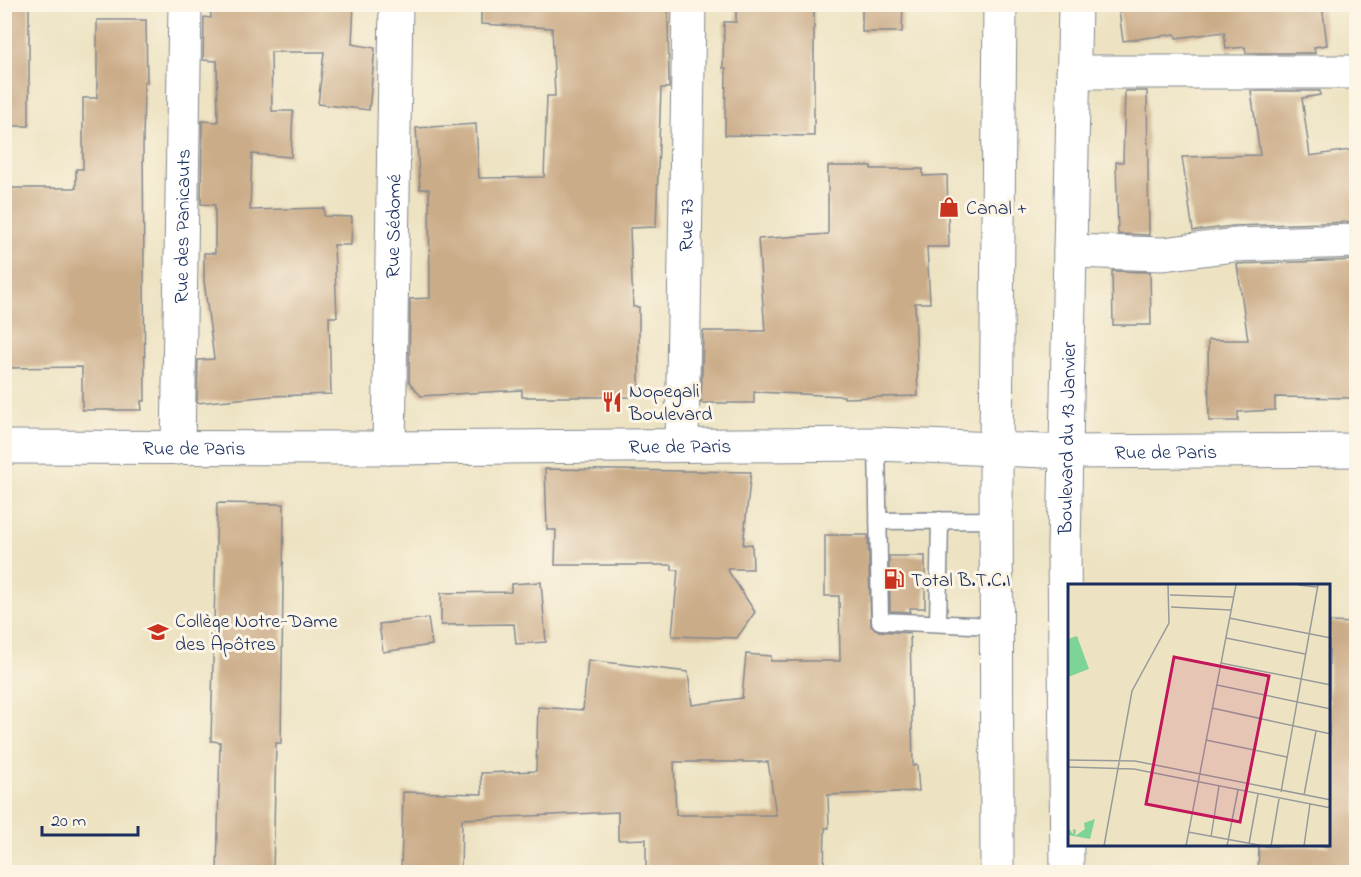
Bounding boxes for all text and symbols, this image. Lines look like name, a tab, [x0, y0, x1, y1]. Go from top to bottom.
street label: Rue des Panicauts	[168, 149, 200, 304]
street label: Rue Sédomé	[380, 174, 410, 278]
shop icon: Canal +	[937, 195, 961, 219]
place label: Canal +	[966, 195, 1027, 224]
street label: Rue 73	[673, 198, 703, 252]
street label: Boulevard du 13 Janvier	[1052, 341, 1085, 536]
place label: Nopegali Boulevard	[628, 378, 713, 430]
restaurant icon: Nopegali Boulevard	[600, 390, 624, 414]
street label: Rue de Paris	[628, 433, 732, 463]
street label: Rue de Paris	[143, 435, 245, 465]
street label: Rue de Paris	[1114, 439, 1217, 469]
fuel station icon: Total B.T.C.I	[882, 567, 906, 591]
place label: Total B.T.C.I	[911, 567, 1011, 596]
inset map	[1068, 584, 1331, 847]
place label: Collège Notre-Dame des Apôtres	[175, 608, 338, 660]
school or university icon: Collège Notre-Dame des Apôtres	[146, 620, 170, 644]
scale bar	[42, 799, 138, 837]
text: 20 m	[51, 809, 86, 835]

